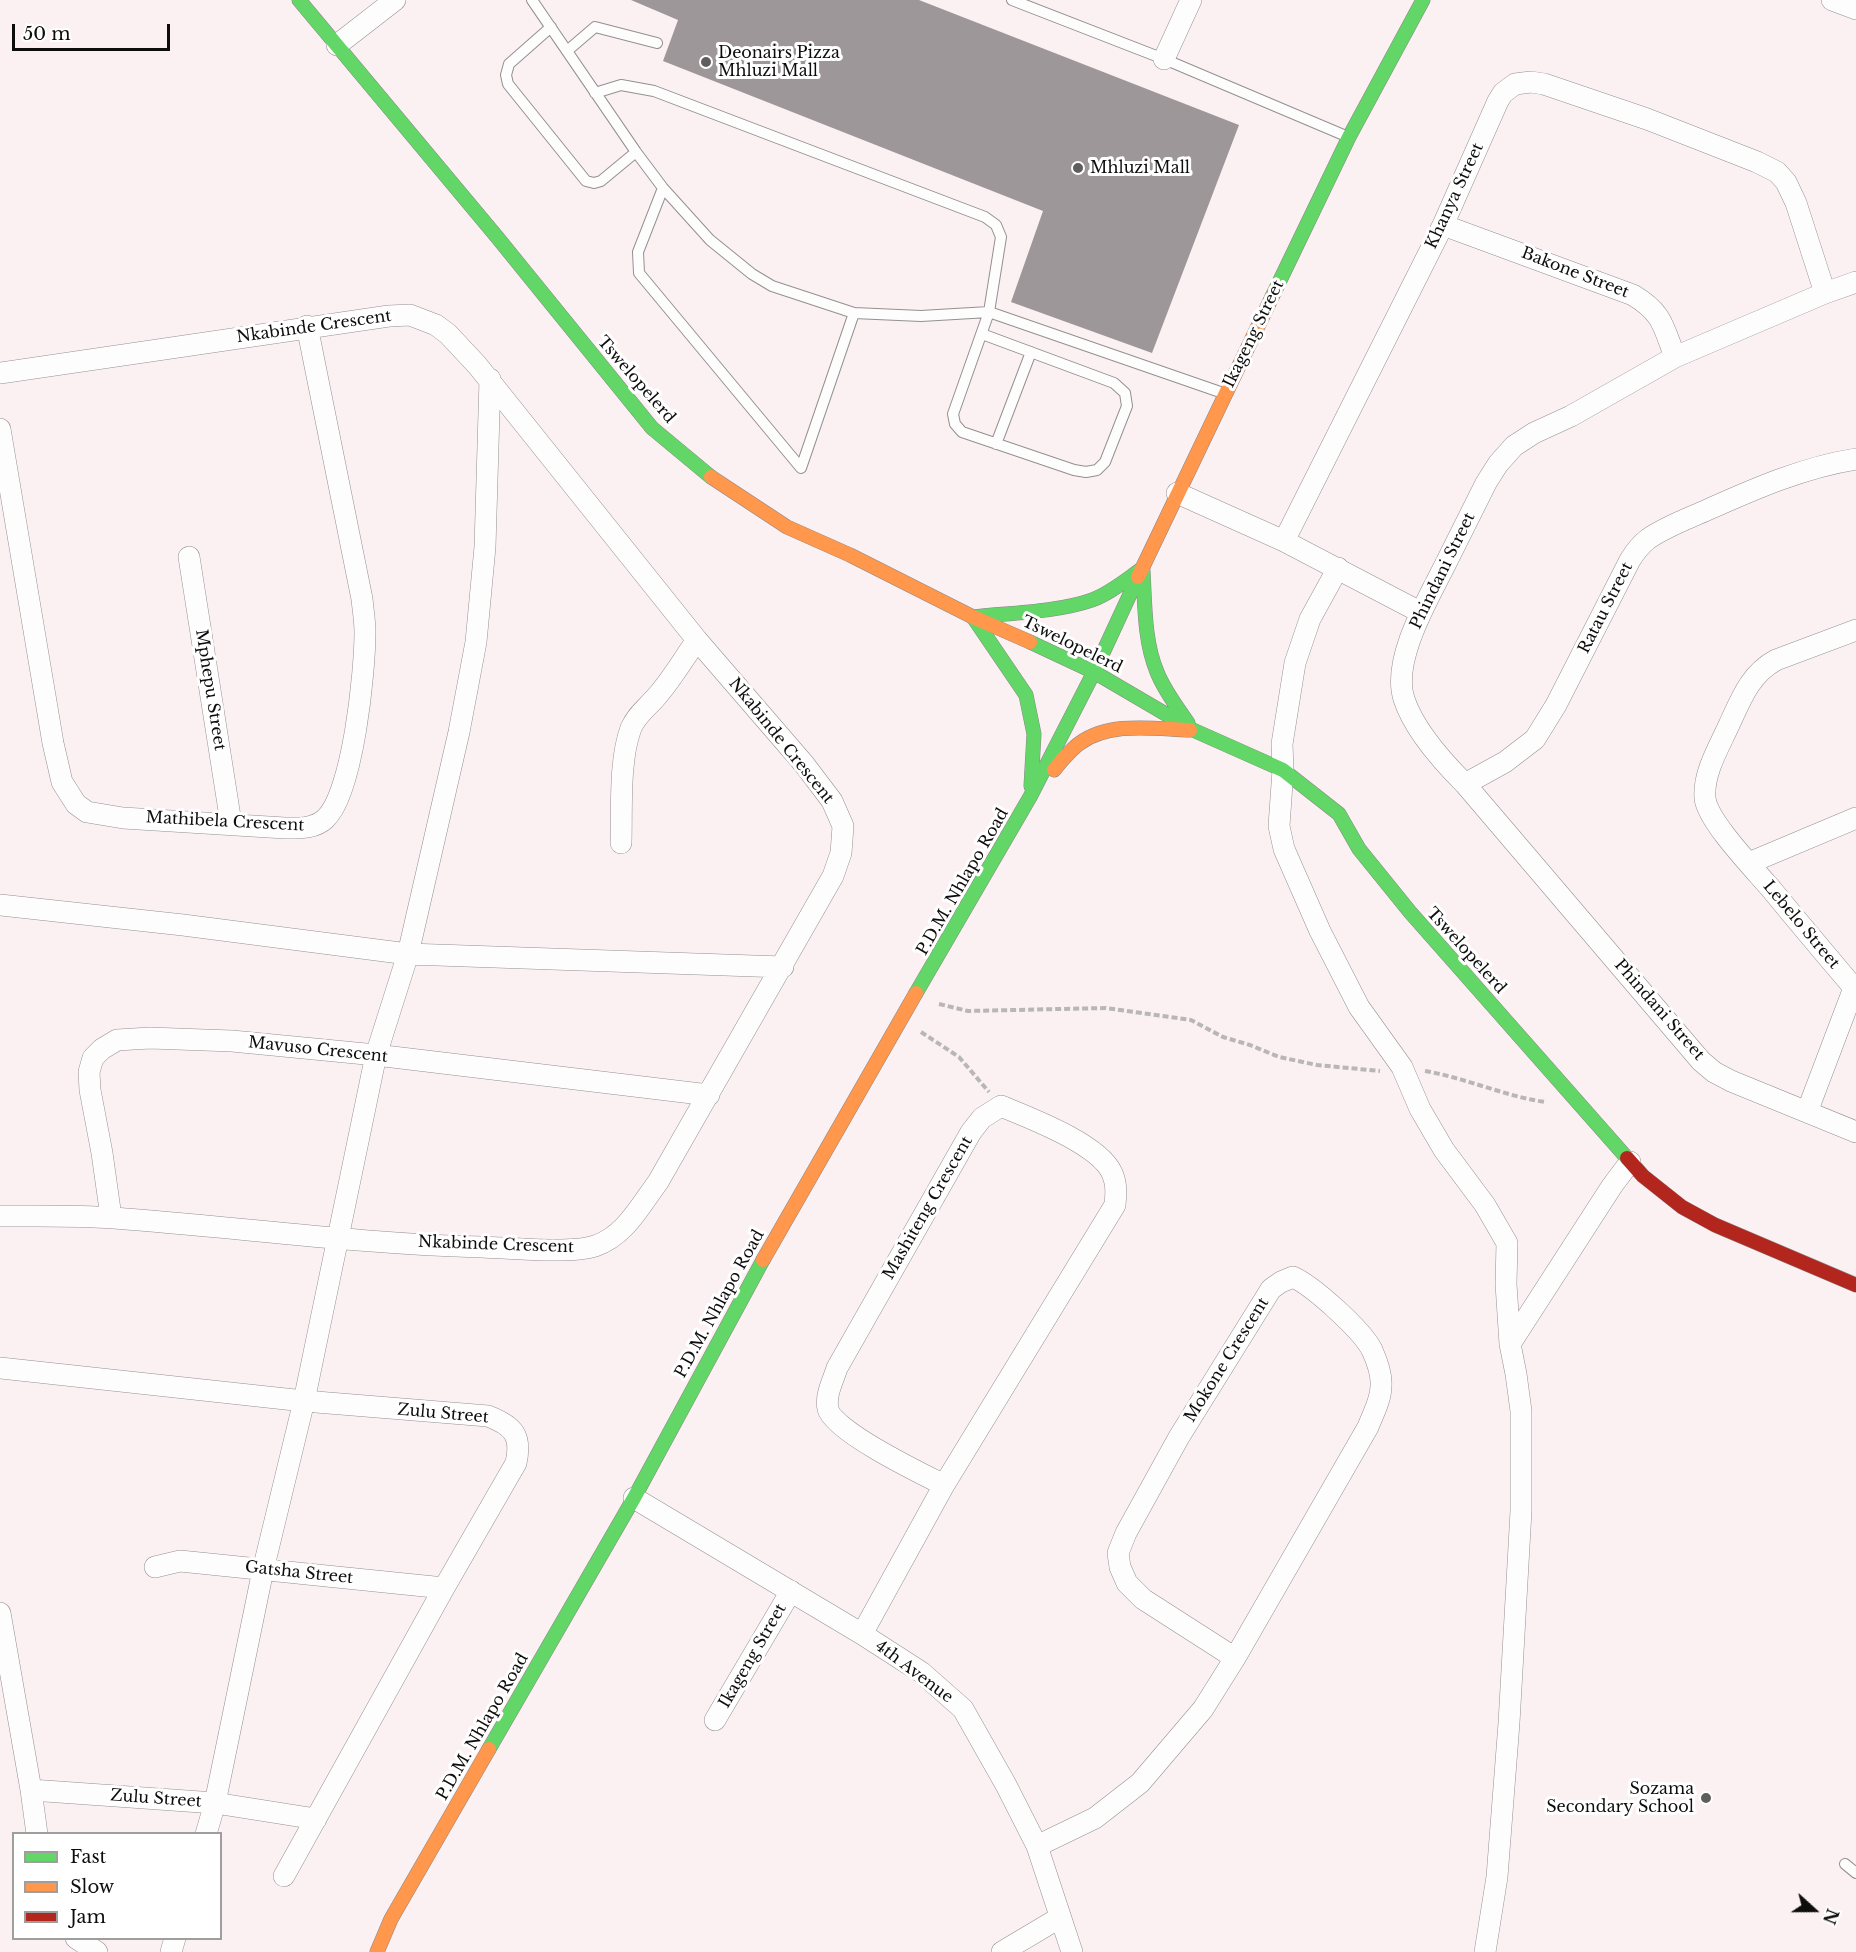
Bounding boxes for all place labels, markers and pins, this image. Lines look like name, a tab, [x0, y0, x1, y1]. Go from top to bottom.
place label: Deonairs Pizza Mhluzi Mall	[718, 43, 840, 81]
marker: Deonairs Pizza Mhluzi Mall	[699, 55, 713, 69]
place label: Mhluzi Mall	[1090, 158, 1190, 178]
marker: Mhluzi Mall	[1071, 161, 1085, 175]
place label: Sozama Secondary School	[1546, 1779, 1694, 1817]
marker: Sozama Secondary School	[1699, 1791, 1713, 1805]

